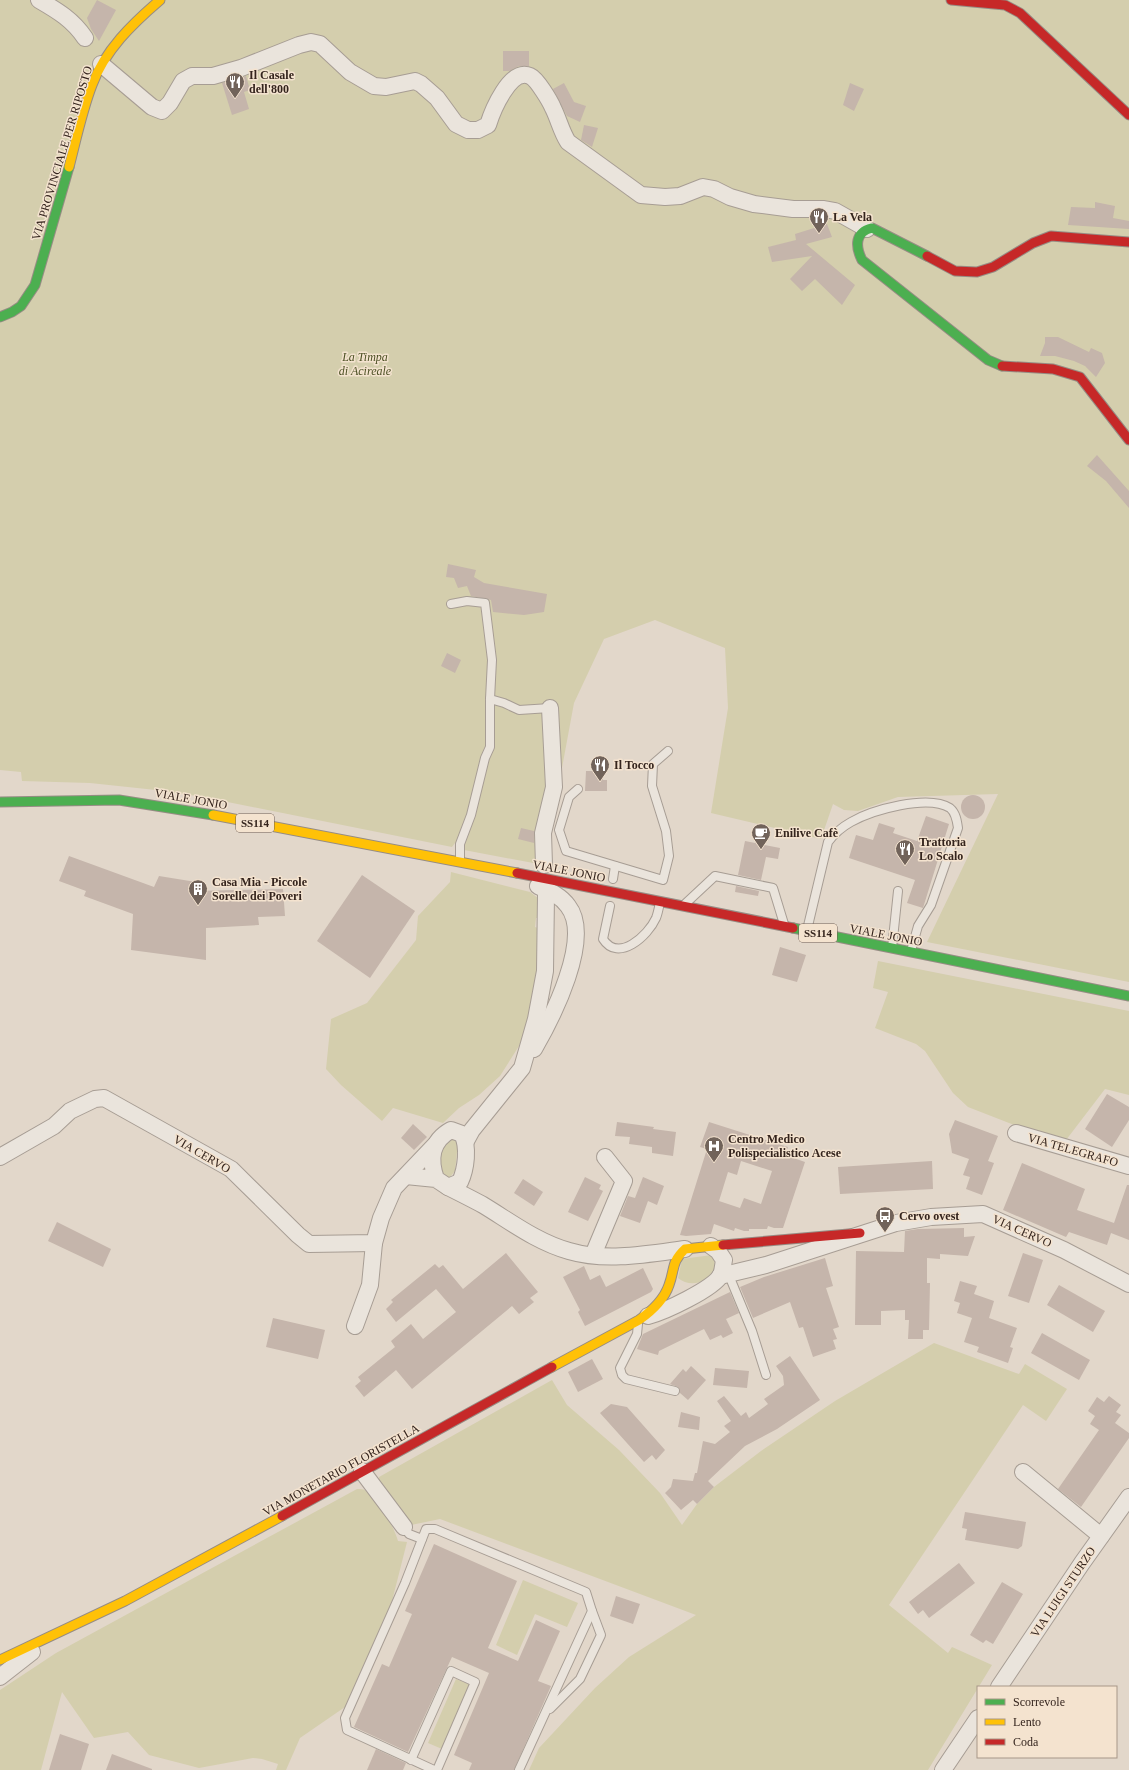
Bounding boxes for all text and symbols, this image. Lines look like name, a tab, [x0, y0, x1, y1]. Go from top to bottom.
street label: VIA PROVINCIALE PER RIPOSTO	[29, 64, 95, 242]
place label: Il Casale dell'800	[249, 68, 295, 96]
restaurant icon: Il Casale dell'800	[224, 71, 246, 99]
restaurant icon: La Vela	[808, 206, 830, 234]
place label: La Vela	[833, 210, 872, 224]
park label: La Timpa di Acireale	[339, 350, 392, 378]
restaurant icon: Il Tocco	[589, 754, 611, 782]
place label: Il Tocco	[614, 758, 654, 772]
street label: VIALE JONIO	[154, 786, 229, 812]
road number: SS114	[236, 814, 274, 832]
cafe icon: Enilive Cafè	[750, 822, 772, 850]
place label: Enilive Cafè	[775, 826, 839, 840]
place label: Trattoria Lo Scalo	[919, 835, 966, 863]
restaurant icon: Trattoria Lo Scalo	[894, 838, 916, 866]
street label: VIALE JONIO	[532, 857, 607, 885]
place label: Casa Mia - Piccole Sorelle dei Poveri	[212, 875, 308, 903]
building icon: Casa Mia - Piccole Sorelle dei Poveri	[187, 878, 209, 906]
street label: VIALE JONIO	[849, 921, 924, 949]
road number: SS114	[799, 924, 837, 942]
street label: VIA TELEGRAFO	[1026, 1130, 1120, 1170]
street label: VIA CERVO	[171, 1132, 233, 1176]
place label: Centro Medico Polispecialistico Acese	[728, 1132, 842, 1160]
hospital icon: Centro Medico Polispecialistico Acese	[703, 1135, 725, 1163]
bus stop icon: Cervo ovest	[874, 1205, 896, 1233]
place label: Cervo ovest	[899, 1209, 959, 1223]
street label: VIA CERVO	[990, 1212, 1054, 1250]
street label: VIA MONETARIO FLORISTELLA	[260, 1421, 422, 1519]
street label: VIA LUIGI STURZO	[1028, 1544, 1099, 1640]
legend	[977, 1686, 1117, 1758]
text: Scorrevole	[1013, 1695, 1065, 1709]
text: Lento	[1013, 1715, 1041, 1729]
text: Coda	[1013, 1735, 1039, 1749]

